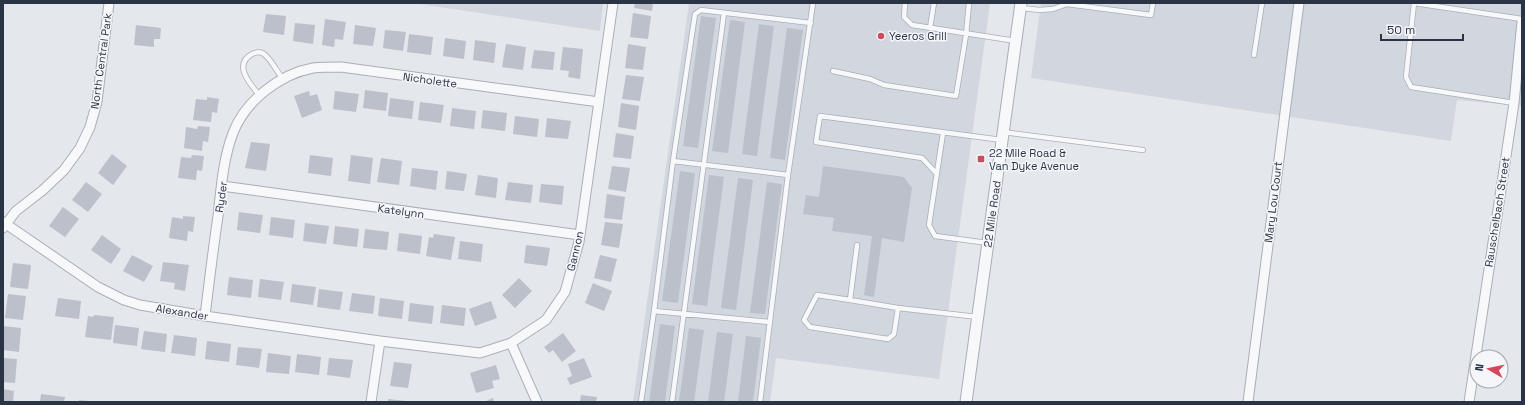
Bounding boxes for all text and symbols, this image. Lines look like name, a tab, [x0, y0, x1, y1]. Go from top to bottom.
street label: North Central Park	[87, 12, 115, 110]
scale bar	[1381, 16, 1463, 42]
text: 50 m	[1387, 22, 1415, 38]
place label: Yeeros Grill	[889, 29, 947, 43]
marker: Yeeros Grill	[876, 31, 886, 41]
street label: Nicholette	[402, 69, 458, 91]
place label: 22 Mile Road & Van Dyke Avenue	[989, 146, 1079, 173]
marker: 22 Mile Road & Van Dyke Avenue	[976, 154, 986, 164]
street label: Rauschelbach Street	[1481, 156, 1513, 268]
street label: Mary Lou Court	[1261, 161, 1285, 243]
street label: Ryder	[212, 180, 230, 214]
street label: 22 Mile Road	[980, 180, 1004, 248]
street label: Katelynn	[377, 201, 425, 221]
street label: Gannon	[564, 230, 586, 272]
street label: Alexander	[155, 301, 209, 323]
north arrow	[1469, 349, 1509, 389]
text: N	[1472, 363, 1487, 372]

